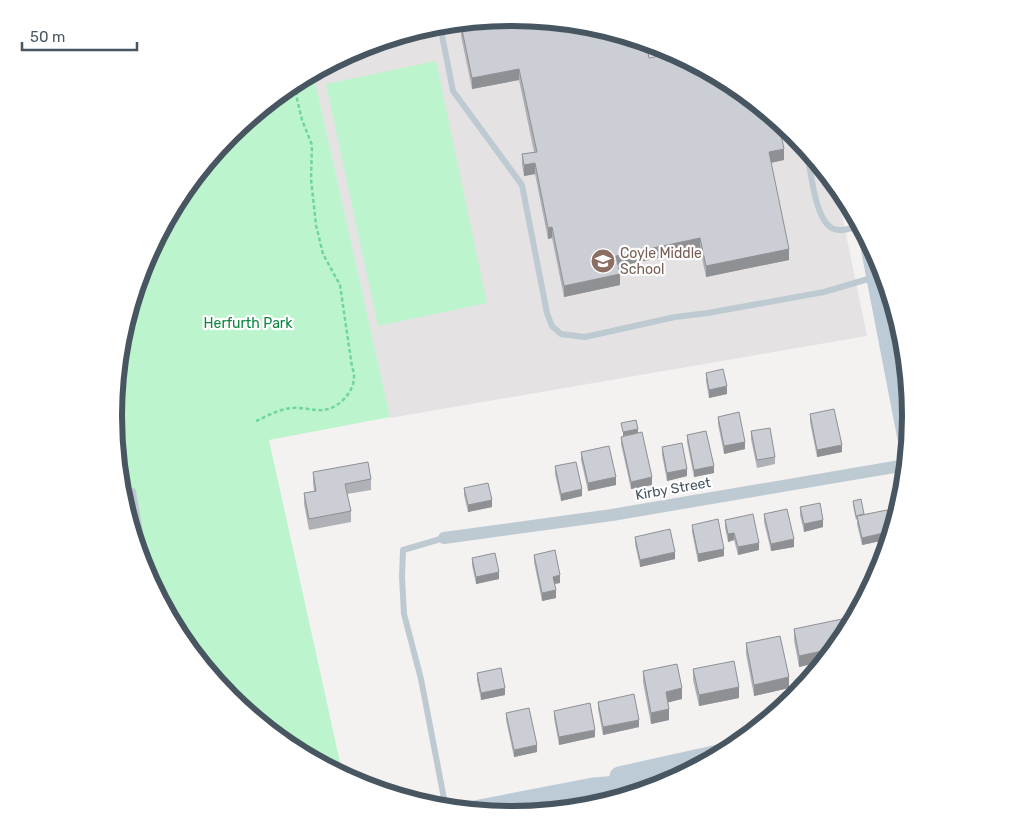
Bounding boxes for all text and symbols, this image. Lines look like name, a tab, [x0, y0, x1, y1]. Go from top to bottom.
scale bar	[22, 20, 138, 52]
text: 50 m	[30, 28, 65, 46]
place label: Coyle Middle School	[620, 245, 702, 278]
school or university icon: Coyle Middle School	[590, 248, 616, 274]
park label: Herfurth Park	[204, 315, 293, 332]
street label: Kirby Street	[634, 474, 713, 504]

